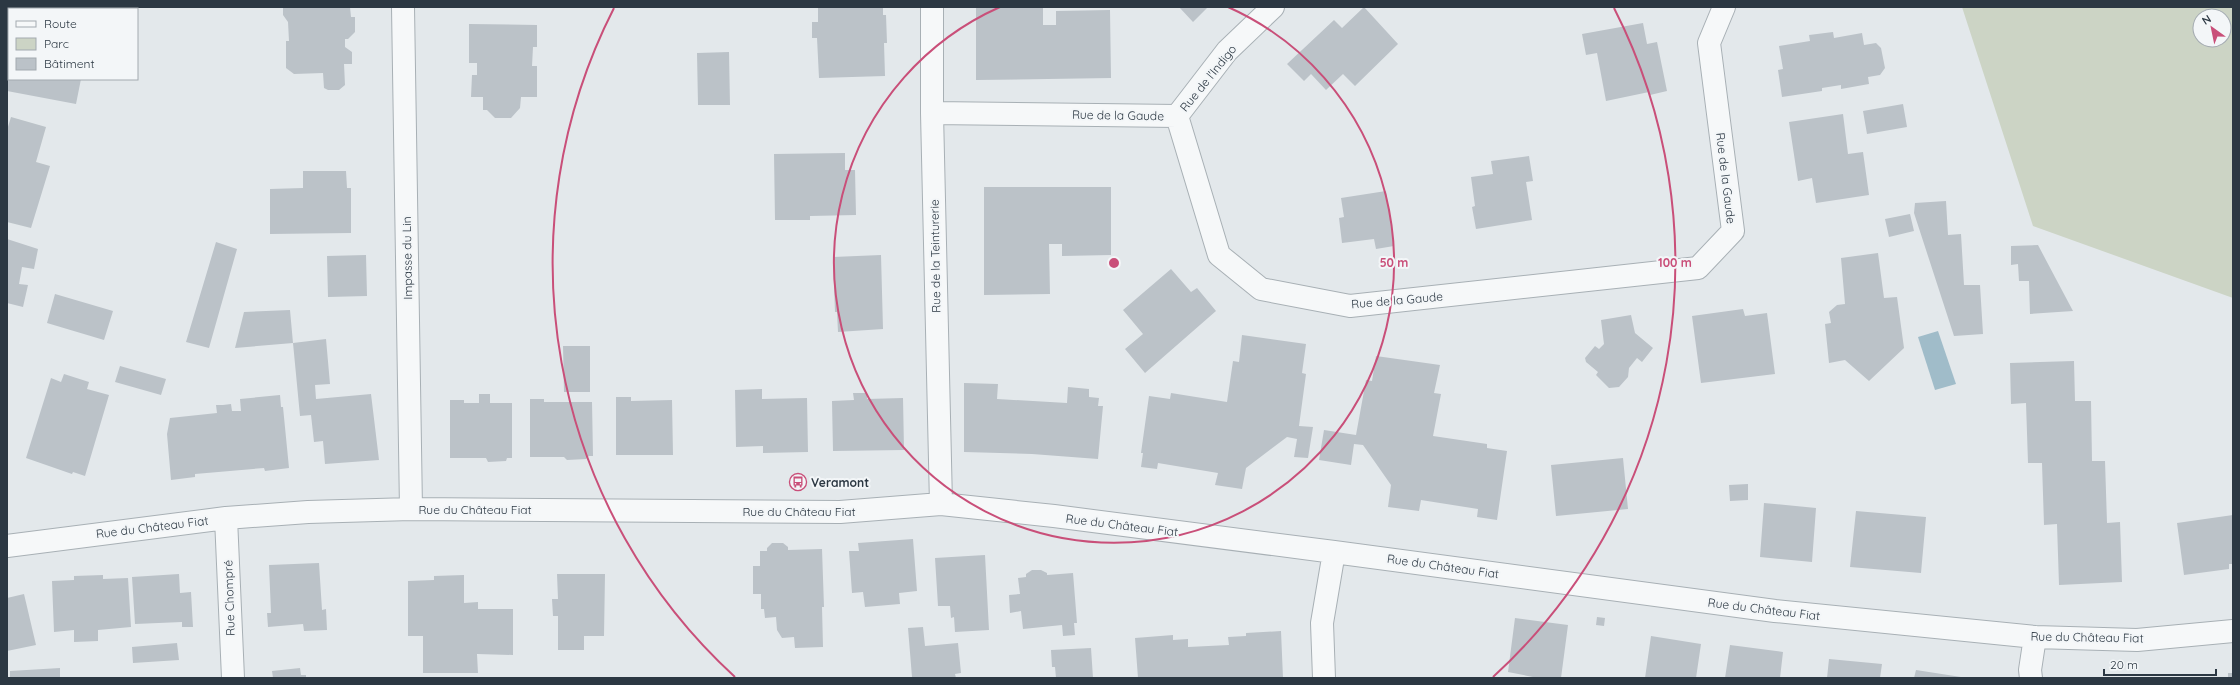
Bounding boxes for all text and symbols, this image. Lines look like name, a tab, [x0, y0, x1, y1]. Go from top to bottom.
legend	[8, 8, 138, 80]
north arrow	[2192, 8, 2232, 48]
text: N	[2199, 12, 2214, 28]
text: Route	[44, 16, 77, 31]
text: Parc	[44, 36, 69, 51]
street label: Rue de l'Indigo	[1177, 42, 1239, 114]
text: Bâtiment	[44, 56, 94, 71]
street label: Rue de la Gaude	[1072, 107, 1164, 123]
street label: Rue de la Gaude	[1713, 131, 1739, 225]
street label: Rue de la Teinturerie	[927, 199, 943, 313]
street label: Impasse du Lin	[399, 216, 415, 300]
text: 50 m	[1380, 255, 1408, 270]
text: 100 m	[1658, 255, 1692, 270]
centre of rings	[1107, 256, 1121, 270]
street label: Rue de la Gaude	[1351, 289, 1444, 311]
bus stop icon: Veramont	[788, 472, 808, 492]
place label: Veramont	[811, 475, 869, 490]
street label: Rue du Château Fiat	[418, 502, 532, 517]
street label: Rue du Château Fiat	[742, 504, 856, 519]
street label: Rue du Château Fiat	[1065, 511, 1179, 539]
street label: Rue du Château Fiat	[95, 513, 209, 541]
street label: Rue du Château Fiat	[1386, 551, 1500, 581]
street label: Rue Chompré	[220, 560, 238, 636]
street label: Rue du Château Fiat	[1707, 595, 1821, 623]
street label: Rue du Château Fiat	[2030, 629, 2144, 645]
scale bar	[2104, 651, 2216, 677]
text: 20 m	[2110, 657, 2138, 672]

